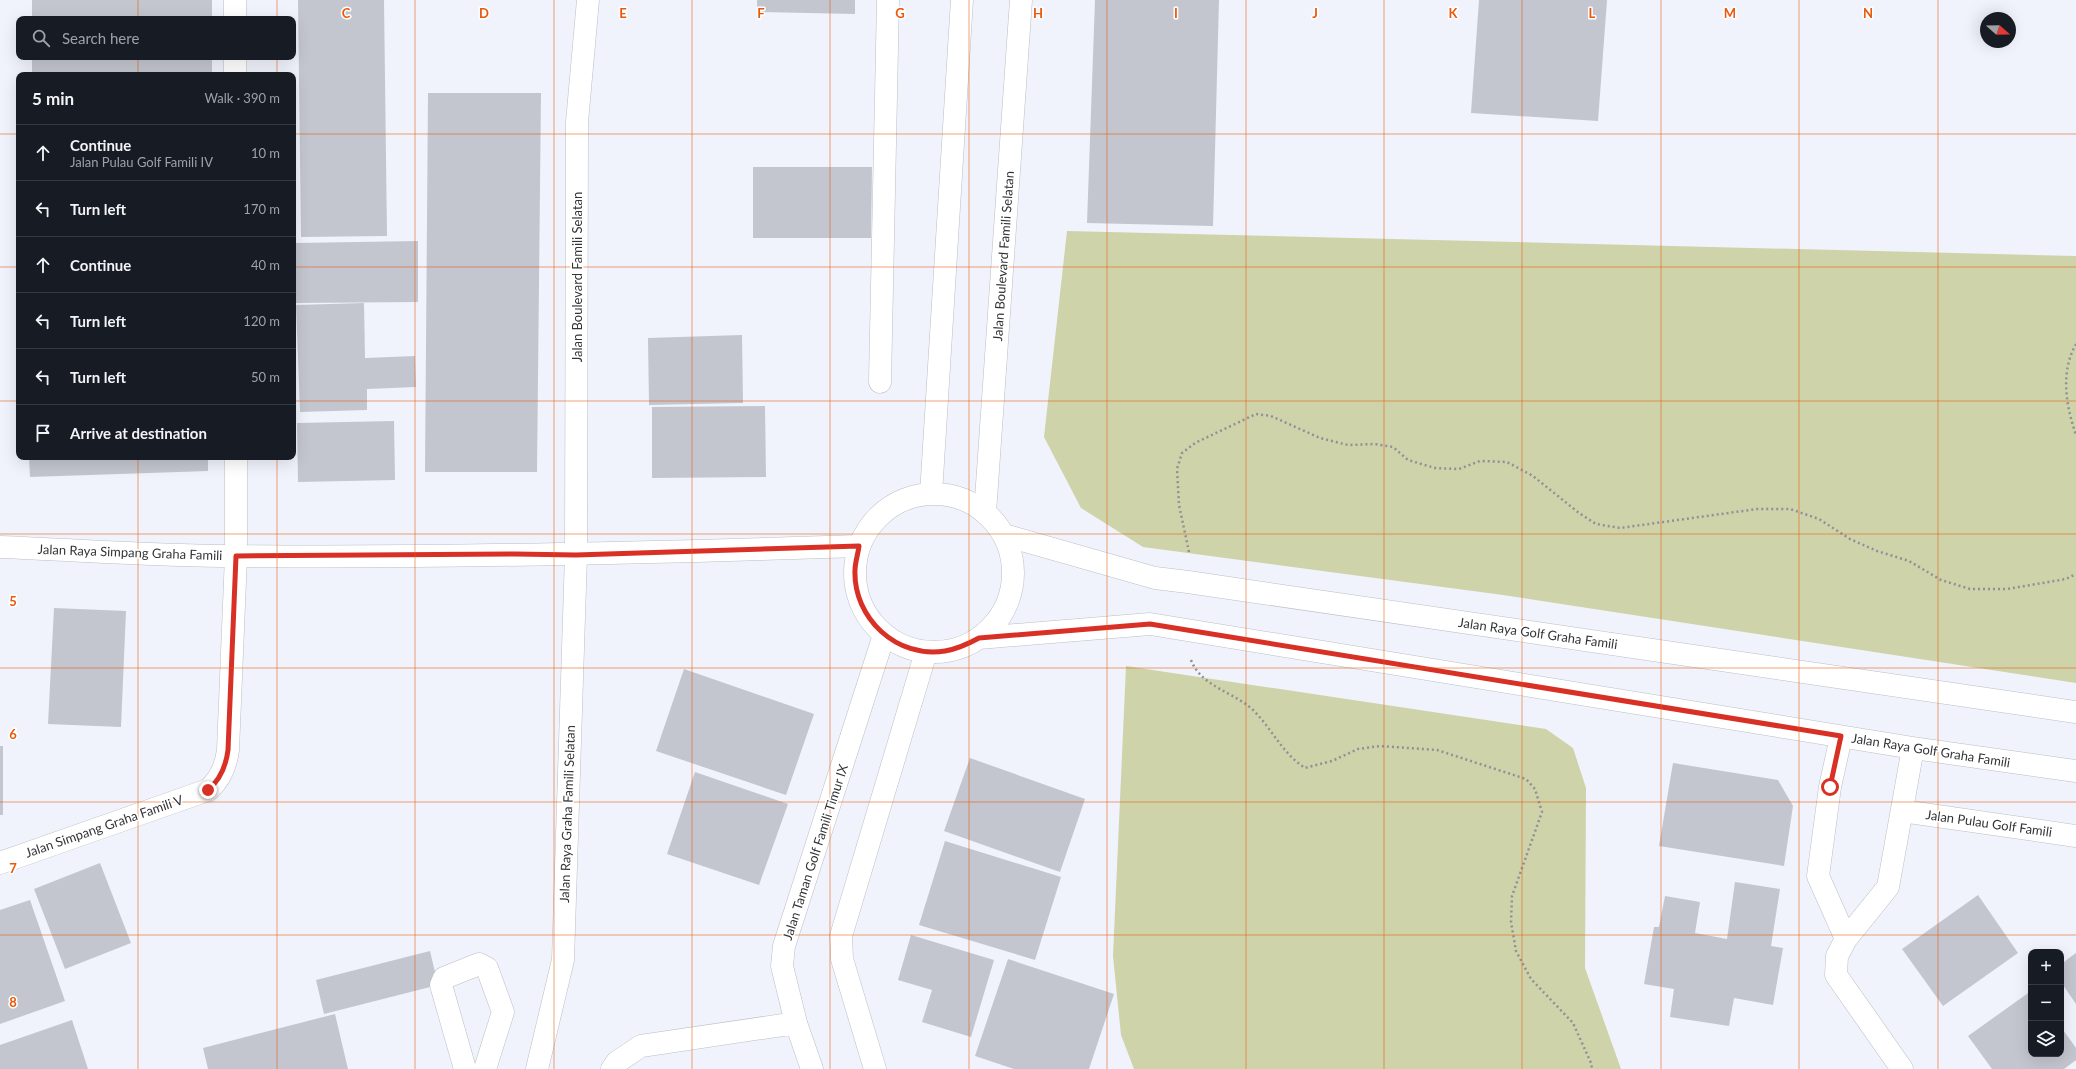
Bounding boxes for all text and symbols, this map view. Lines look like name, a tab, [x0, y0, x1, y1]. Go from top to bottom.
text: C	[342, 5, 351, 21]
text: D	[479, 5, 489, 21]
text: E	[619, 5, 627, 21]
text: F	[757, 5, 765, 21]
text: G	[895, 5, 905, 21]
text: H	[1033, 5, 1043, 21]
text: I	[1174, 5, 1178, 21]
text: J	[1312, 5, 1318, 21]
text: K	[1449, 5, 1459, 21]
text: L	[1589, 5, 1596, 21]
text: M	[1724, 5, 1736, 21]
text: N	[1863, 5, 1873, 21]
north arrow	[1980, 12, 2016, 48]
search box	[16, 16, 296, 60]
icon: search	[30, 27, 52, 49]
text: Search here	[62, 29, 139, 47]
text: 5 min	[32, 88, 74, 109]
text: Walk · 390 m	[204, 90, 280, 106]
text: Continue	[70, 136, 131, 154]
icon: ahead	[32, 142, 54, 164]
text: 10 m	[251, 145, 280, 161]
text: Jalan Pulau Golf Famili IV	[70, 154, 213, 170]
street label: Jalan Boulevard Famili Selatan	[989, 170, 1017, 342]
street label: Jalan Boulevard Famili Selatan	[569, 192, 585, 362]
icon: left	[32, 198, 54, 220]
text: Turn left	[70, 200, 126, 218]
text: 170 m	[243, 201, 280, 217]
icon: ahead	[32, 254, 54, 276]
text: Continue	[70, 256, 131, 274]
text: 40 m	[251, 257, 280, 273]
icon: left	[32, 310, 54, 332]
text: Turn left	[70, 312, 126, 330]
text: 120 m	[243, 313, 280, 329]
icon: left	[32, 366, 54, 388]
text: Turn left	[70, 368, 126, 386]
text: 50 m	[251, 369, 280, 385]
icon: arrive	[32, 422, 54, 444]
text: Arrive at destination	[70, 424, 207, 442]
street label: Jalan Raya Simpang Graha Famili	[37, 541, 223, 563]
text: 5	[9, 593, 17, 609]
street label: Jalan Raya Golf Graha Famili	[1457, 614, 1619, 652]
street label: Jalan Raya Graha Famili Selatan	[556, 725, 578, 903]
text: 6	[9, 726, 17, 742]
street label: Jalan Raya Golf Graha Famili	[1851, 730, 2011, 770]
street label: Jalan Taman Golf Famili Timur IX	[779, 762, 851, 942]
route start	[1821, 778, 1839, 796]
route end	[199, 781, 217, 799]
street label: Jalan Simpang Graha Famili V	[23, 791, 185, 861]
street label: Jalan Pulau Golf Famili	[1925, 806, 2053, 840]
text: 7	[9, 860, 17, 876]
map controls	[2028, 949, 2064, 1057]
button: +	[2028, 949, 2064, 985]
button: −	[2028, 985, 2064, 1021]
text: 8	[9, 994, 17, 1010]
button: layers	[2028, 1021, 2064, 1057]

